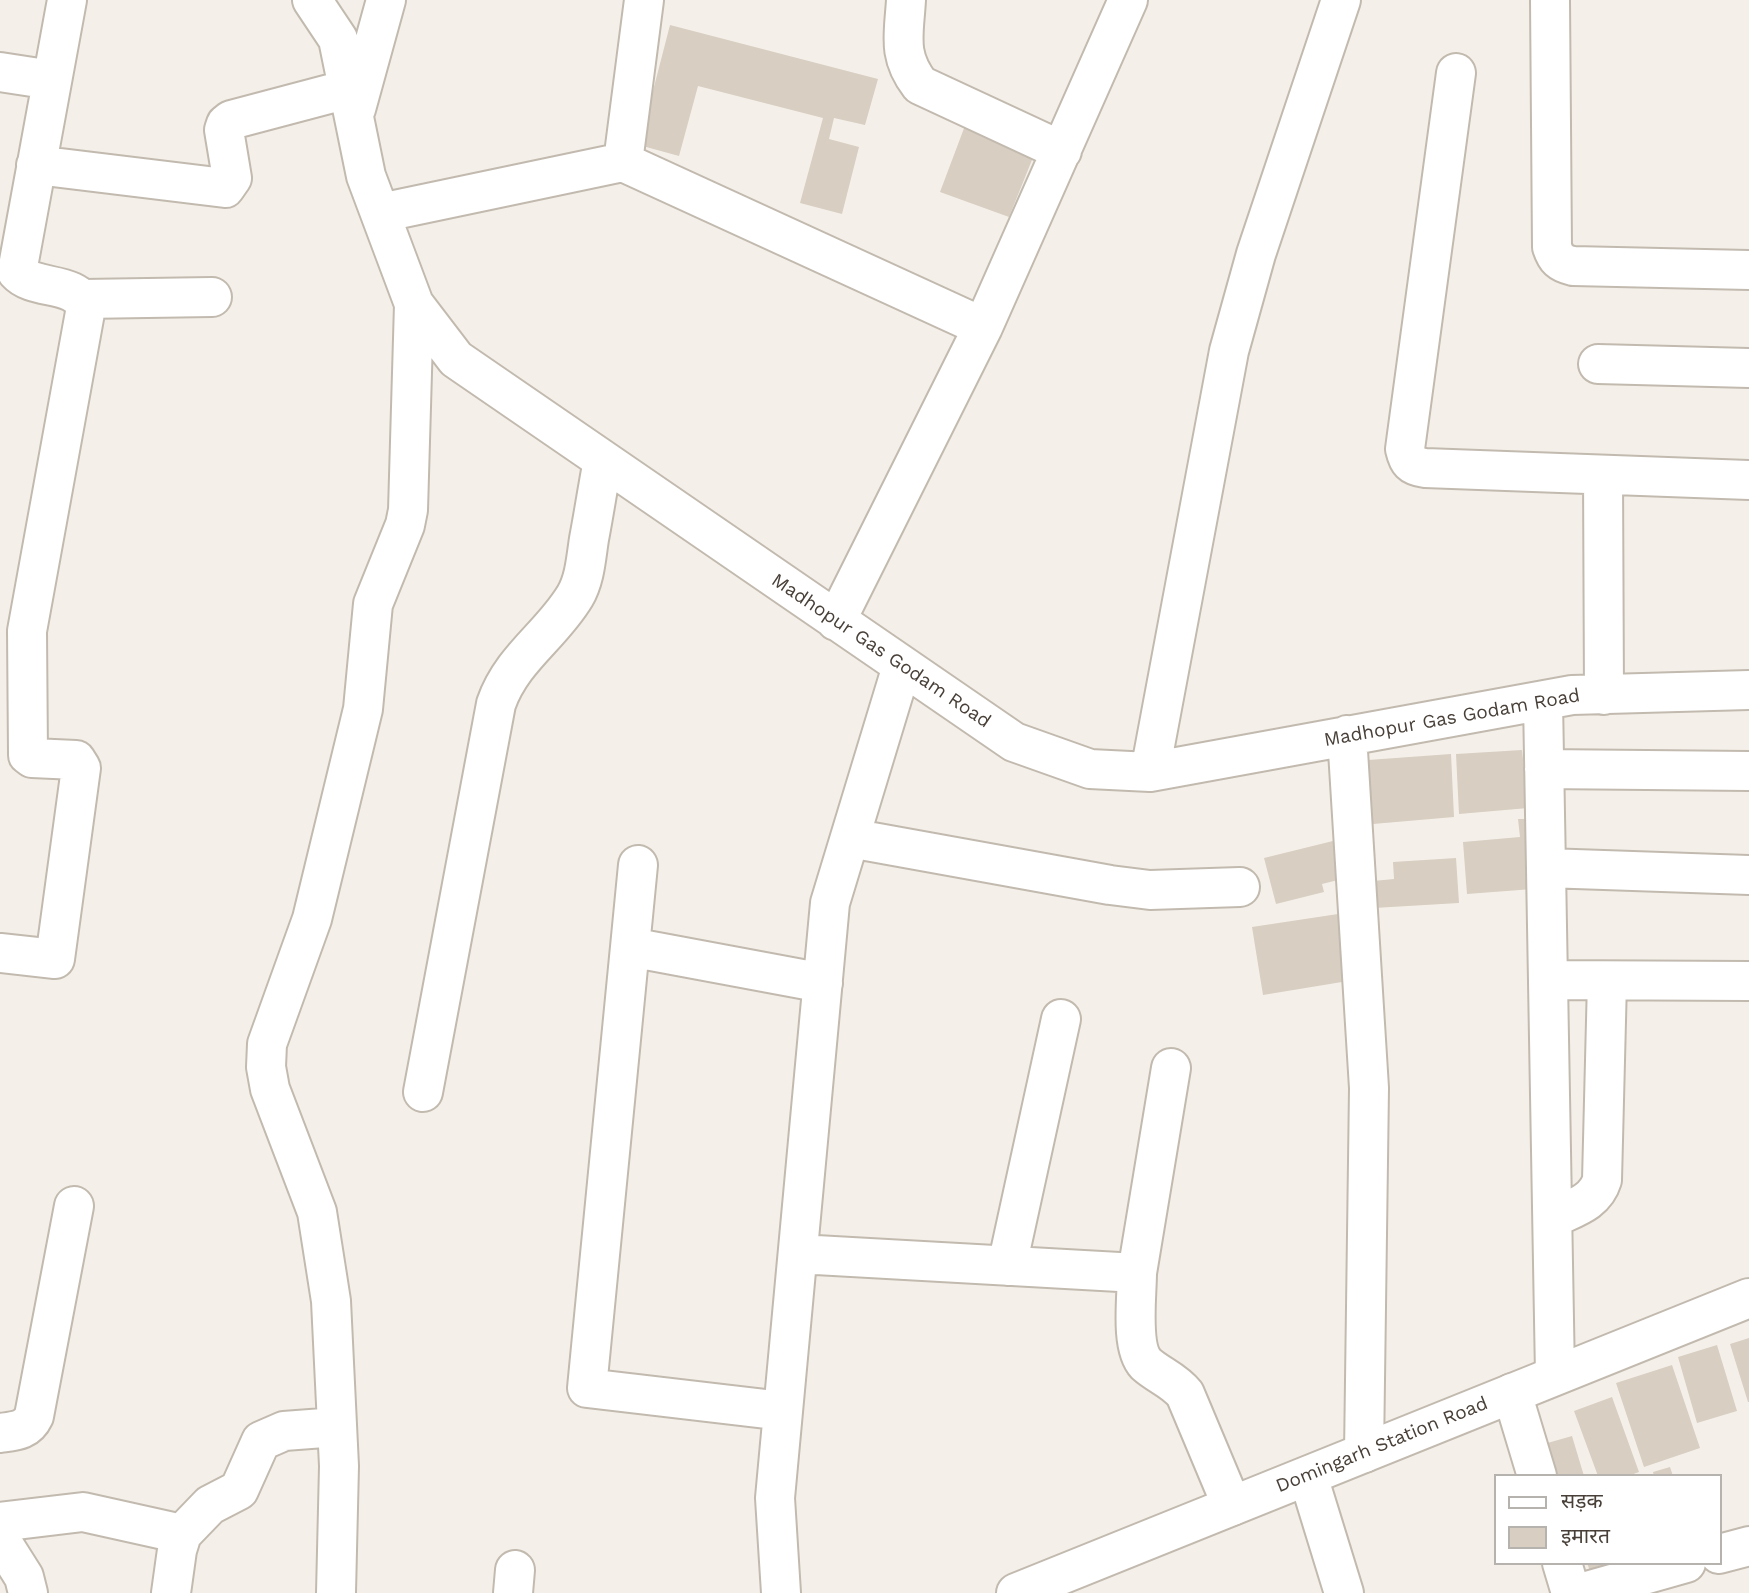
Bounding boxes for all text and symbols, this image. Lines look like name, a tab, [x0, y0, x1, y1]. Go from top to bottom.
street label: Madhopur Gas Godam Road	[767, 569, 995, 733]
street label: Madhopur Gas Godam Road	[1322, 684, 1582, 752]
street label: Domingarh Station Road	[1273, 1392, 1491, 1498]
legend	[1494, 1474, 1721, 1565]
text: सड़क	[1561, 1488, 1603, 1513]
text: इमारत	[1561, 1523, 1610, 1548]

